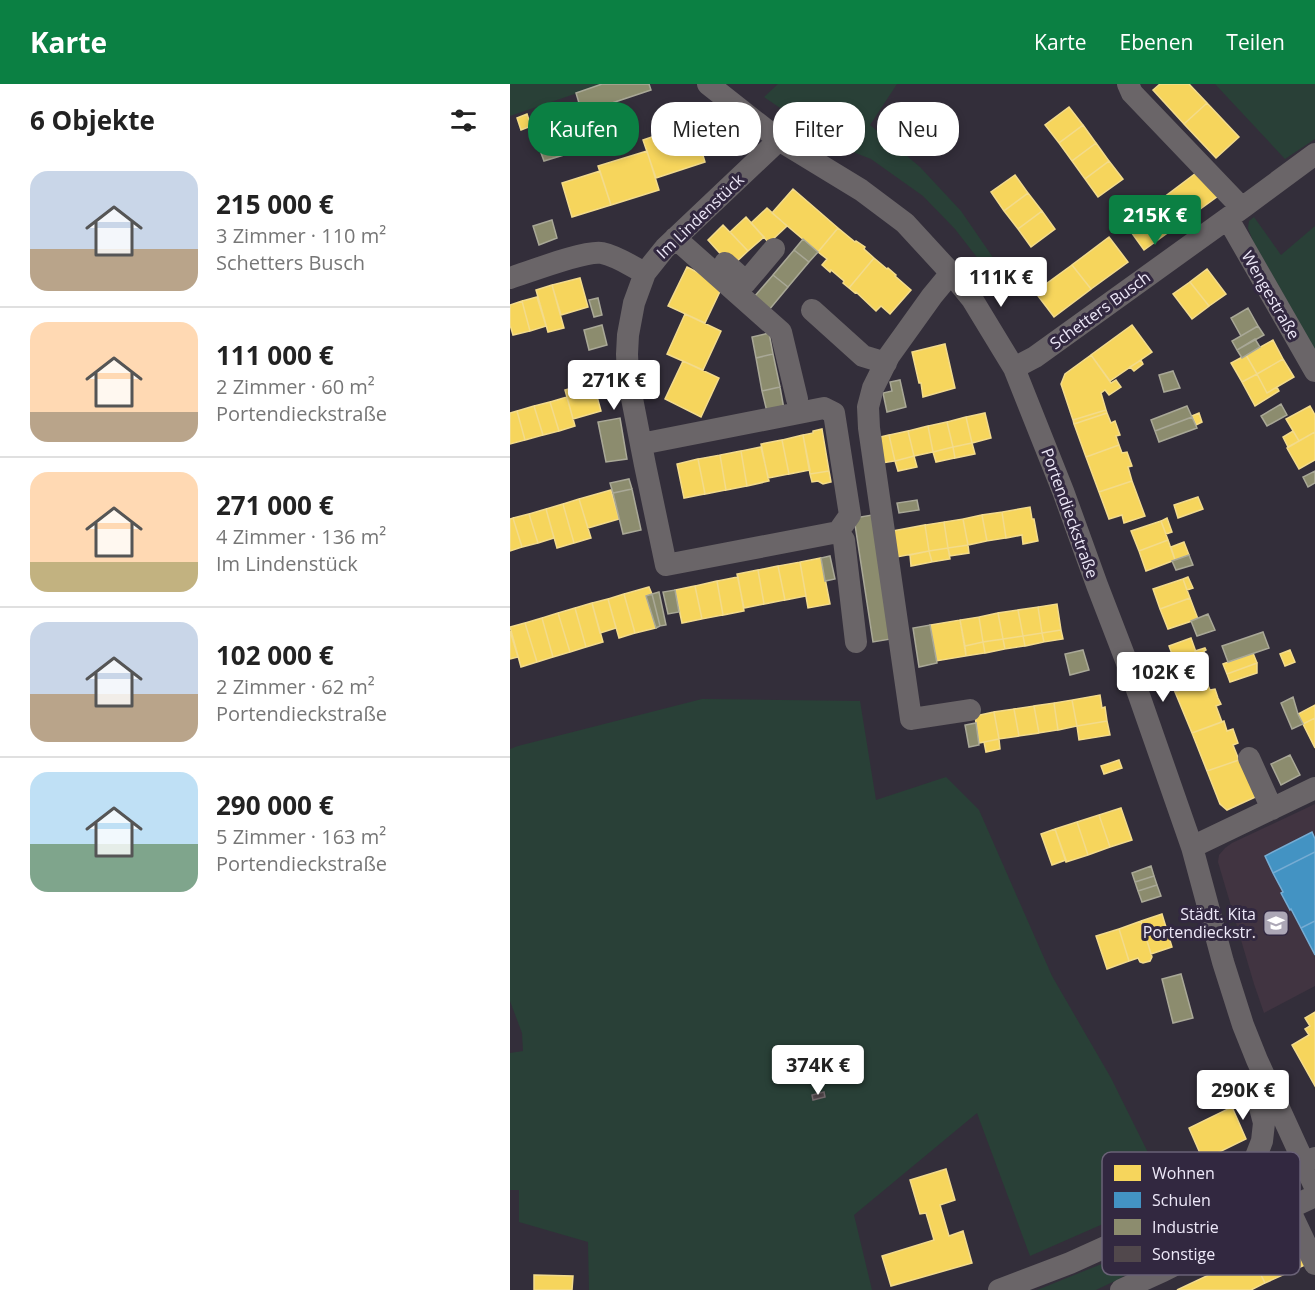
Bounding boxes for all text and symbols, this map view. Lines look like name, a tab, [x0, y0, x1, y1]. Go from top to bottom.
text: Karte	[30, 23, 107, 61]
text: Karte	[1034, 28, 1087, 56]
text: Ebenen	[1120, 28, 1193, 56]
text: Teilen	[1226, 28, 1285, 56]
text: 6 Objekte	[30, 102, 155, 138]
chip: Kaufen	[528, 102, 639, 156]
chip: Mieten	[651, 102, 761, 156]
chip: Filter	[773, 102, 865, 156]
chip: Neu	[877, 102, 959, 156]
icon: filters	[447, 104, 480, 137]
street label: Im Lindenstück	[652, 168, 749, 263]
text: 215 000 €	[216, 186, 334, 222]
icon: home	[78, 195, 150, 267]
pin: 215K €	[1106, 195, 1204, 246]
text: 215K €	[1123, 201, 1187, 228]
text: 3 Zimmer · 110 m²	[216, 222, 386, 249]
street label: Wengestraße	[1237, 247, 1305, 343]
text: Schetters Busch	[216, 249, 365, 276]
pin: 111K €	[952, 257, 1050, 308]
text: 111K €	[969, 263, 1033, 290]
street label: Schetters Busch	[1045, 266, 1155, 354]
text: 111 000 €	[216, 337, 334, 373]
icon: home	[78, 346, 150, 418]
pin: 271K €	[565, 360, 663, 411]
text: 271K €	[582, 366, 646, 393]
text: 2 Zimmer · 60 m²	[216, 373, 375, 400]
text: Portendieckstraße	[216, 400, 387, 427]
street label: Portendieckstraße	[1036, 445, 1104, 581]
text: 271 000 €	[216, 487, 334, 523]
icon: home	[78, 496, 150, 568]
text: 4 Zimmer · 136 m²	[216, 523, 386, 550]
text: Im Lindenstück	[216, 550, 358, 577]
text: 102 000 €	[216, 637, 334, 673]
icon: home	[78, 646, 150, 718]
pin: 102K €	[1114, 652, 1212, 703]
text: 102K €	[1131, 658, 1195, 685]
text: 2 Zimmer · 62 m²	[216, 673, 375, 700]
text: Portendieckstraße	[216, 700, 387, 727]
text: 290 000 €	[216, 787, 334, 823]
icon: home	[78, 796, 150, 868]
text: 5 Zimmer · 163 m²	[216, 823, 386, 850]
text: Portendieckstraße	[216, 850, 387, 877]
place label: Städt. Kita Portendieckstr.	[1143, 903, 1256, 943]
school or university icon: Städt. Kita Portendieckstr.	[1261, 908, 1291, 938]
pin: 374K €	[769, 1045, 867, 1096]
text: 374K €	[786, 1051, 850, 1078]
pin: 290K €	[1194, 1070, 1292, 1121]
text: 290K €	[1211, 1076, 1275, 1103]
legend	[1102, 1152, 1300, 1275]
text: Wohnen	[1152, 1162, 1215, 1184]
text: Schulen	[1152, 1189, 1211, 1211]
text: Industrie	[1152, 1216, 1219, 1238]
text: Sonstige	[1152, 1243, 1215, 1265]

